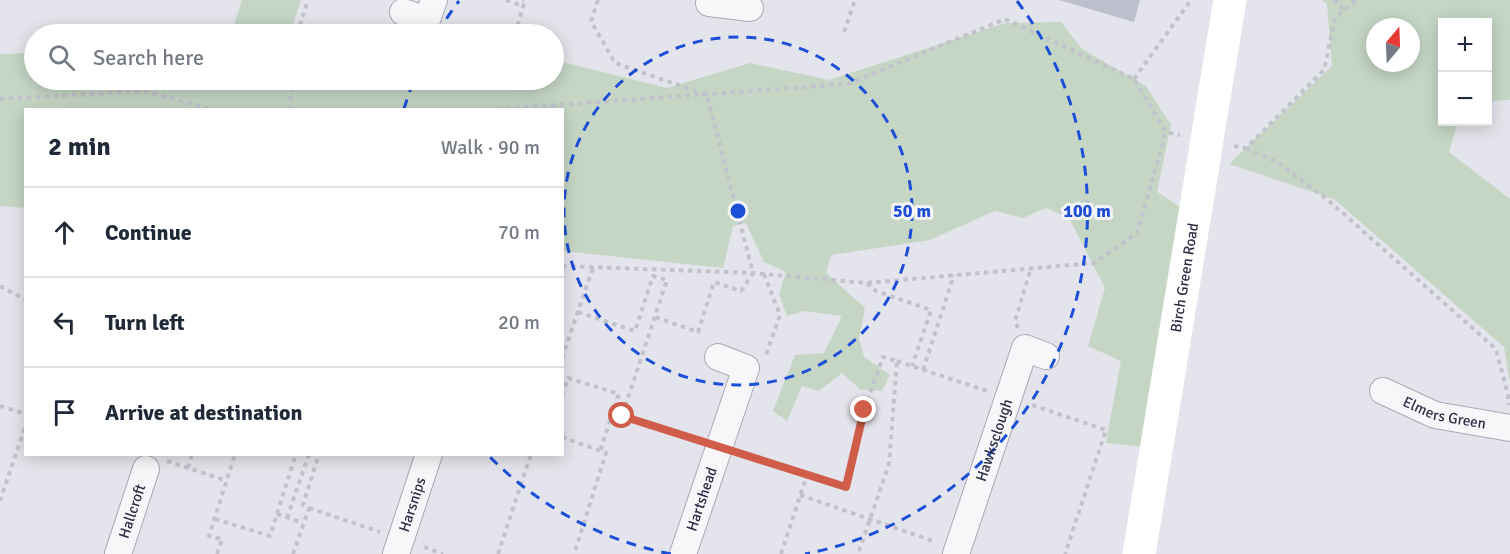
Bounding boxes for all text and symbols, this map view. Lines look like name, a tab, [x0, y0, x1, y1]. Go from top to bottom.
north arrow	[1366, 18, 1420, 72]
map controls	[1438, 18, 1492, 126]
button: +	[1438, 18, 1492, 72]
search box	[24, 24, 564, 90]
icon: search	[45, 41, 78, 74]
text: Search here	[93, 44, 204, 71]
button: −	[1438, 72, 1492, 126]
text: 2 min	[48, 131, 111, 163]
text: Walk · 90 m	[441, 135, 540, 160]
text: 50 m	[893, 200, 931, 222]
text: 100 m	[1063, 200, 1111, 222]
centre of rings	[728, 201, 748, 221]
icon: ahead	[48, 216, 81, 249]
text: Continue	[105, 219, 192, 246]
text: 70 m	[498, 220, 540, 245]
street label: Birch Green Road	[1167, 222, 1202, 334]
icon: left	[48, 306, 81, 339]
text: Turn left	[105, 309, 185, 336]
text: 20 m	[498, 310, 540, 335]
street label: Elmers Green	[1400, 392, 1487, 433]
icon: arrive	[48, 396, 81, 429]
route end	[850, 396, 876, 422]
street label: Hawksclough	[972, 397, 1016, 484]
text: Arrive at destination	[105, 399, 302, 426]
route start	[608, 402, 634, 428]
street label: Hartshead	[682, 465, 721, 533]
street label: Harsnips	[395, 475, 430, 534]
street label: Hallcroft	[115, 482, 149, 541]

